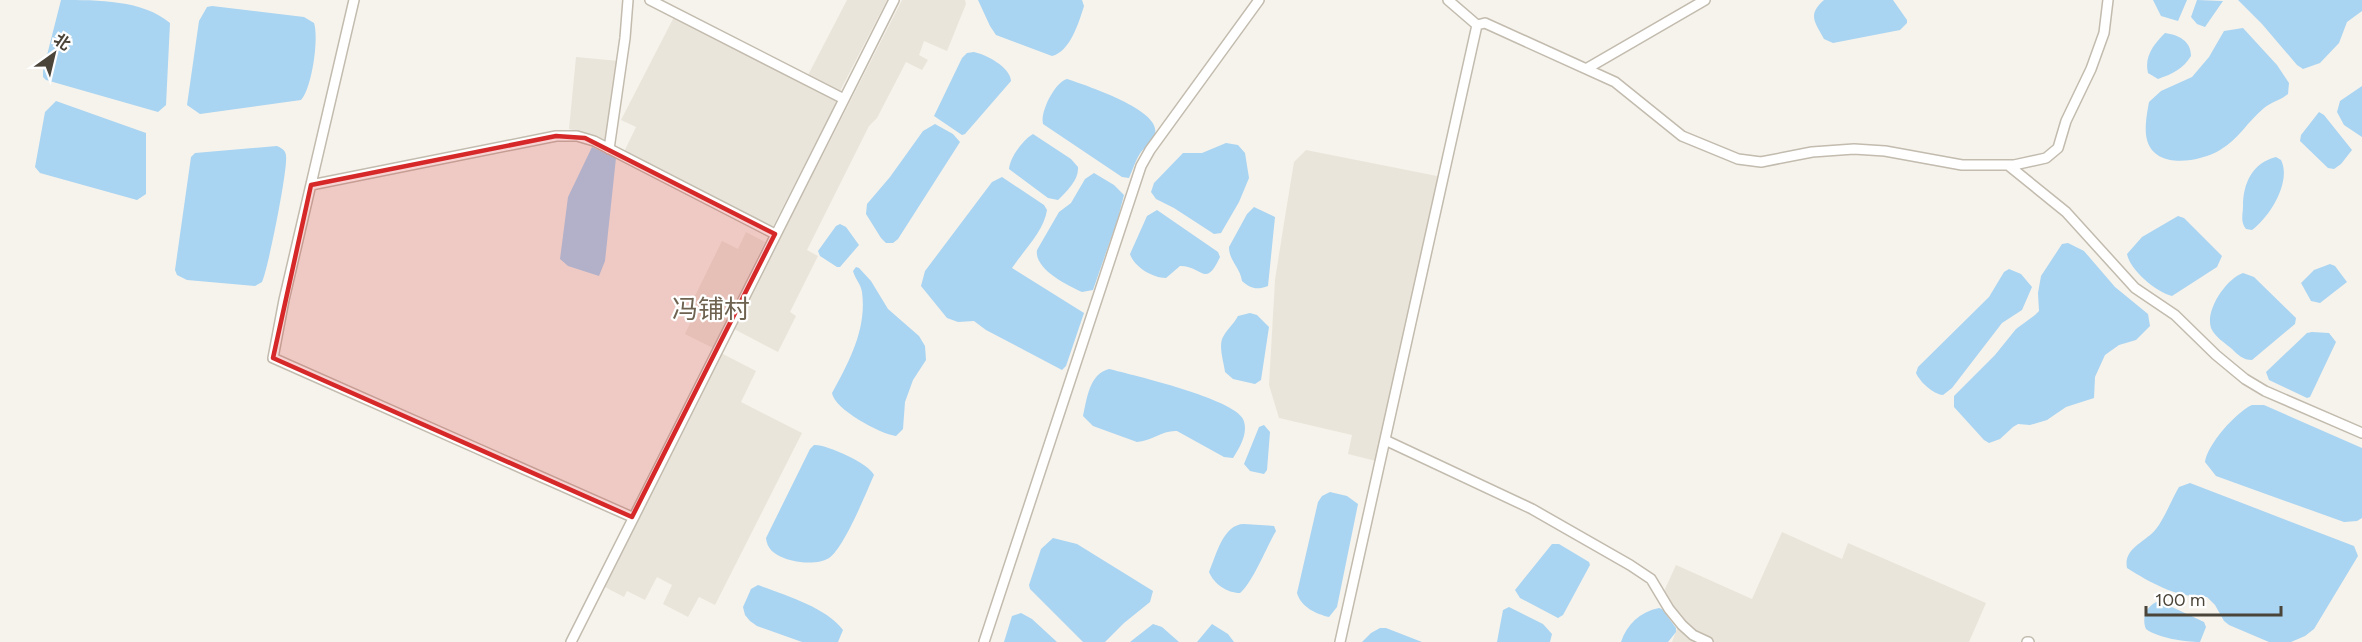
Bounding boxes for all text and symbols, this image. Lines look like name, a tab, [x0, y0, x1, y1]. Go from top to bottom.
north arrow	[24, 24, 84, 84]
text: 北	[50, 30, 74, 54]
district label: 冯铺村	[672, 293, 750, 325]
scale bar	[2146, 579, 2281, 617]
text: 100 m	[2155, 589, 2205, 611]

